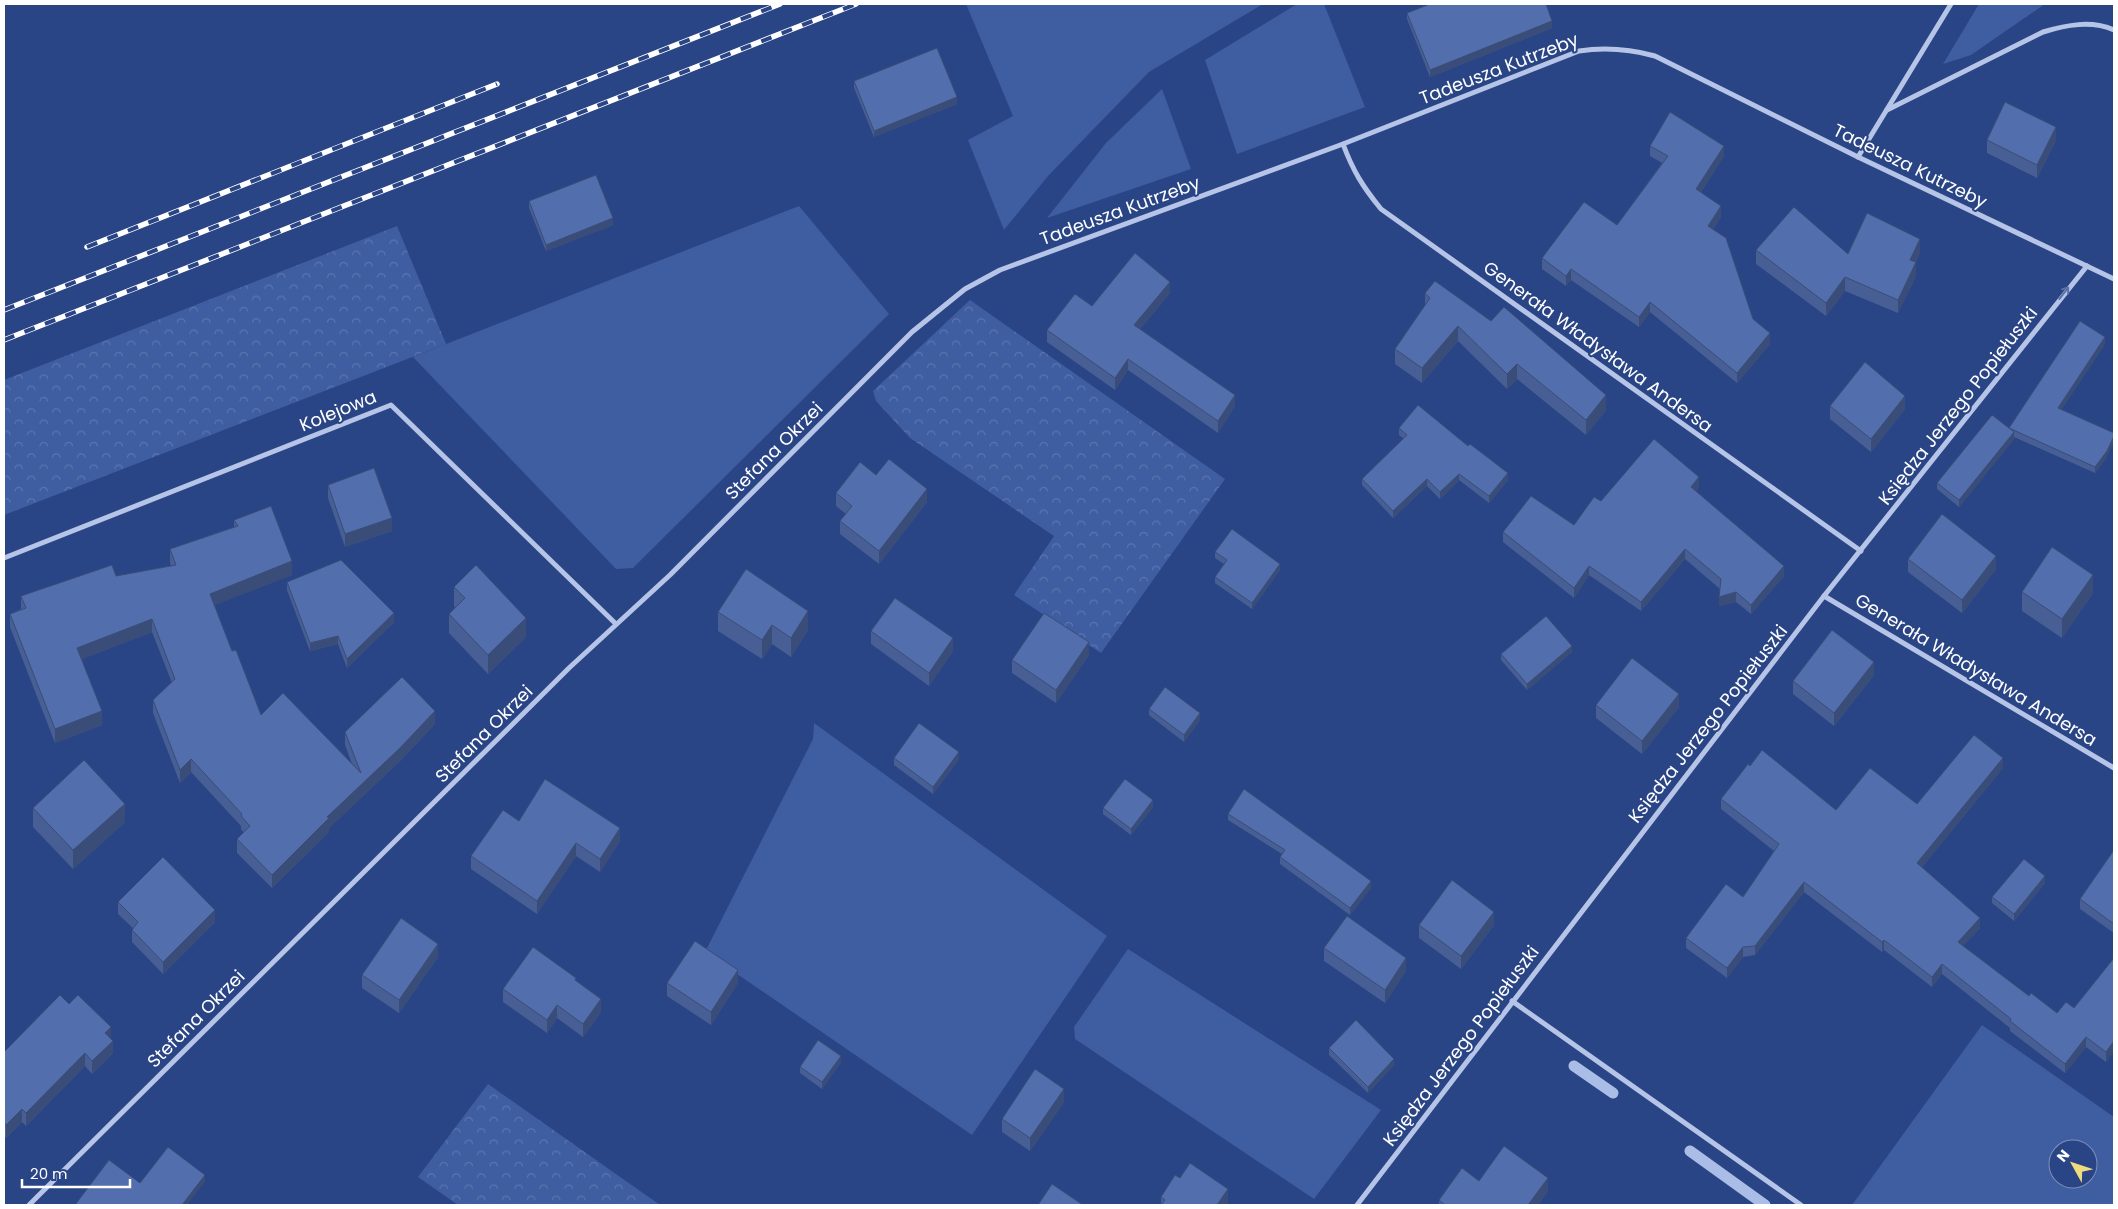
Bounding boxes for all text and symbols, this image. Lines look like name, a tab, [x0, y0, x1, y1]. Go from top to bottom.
street label: Tadeusza Kutrzeby	[1416, 27, 1582, 110]
street label: Tadeusza Kutrzeby	[1829, 117, 1991, 214]
street label: Tadeusza Kutrzeby	[1036, 170, 1203, 251]
street label: Generała Władysława Andersa	[1479, 255, 1718, 438]
one-way arrow	[2059, 286, 2069, 300]
street label: Księdza Jerzego Popiełuszki	[1872, 301, 2043, 510]
street label: Kolejowa	[296, 384, 380, 437]
street label: Stefana Okrzei	[719, 396, 828, 505]
street label: Generała Władysława Andersa	[1851, 587, 2102, 752]
street label: Księdza Jerzego Popiełuszki	[1622, 619, 1793, 828]
street label: Stefana Okrzei	[429, 679, 538, 788]
street label: Księdza Jerzego Popiełuszki	[1377, 940, 1544, 1151]
street label: Stefana Okrzei	[141, 964, 250, 1073]
north arrow	[2048, 1139, 2098, 1189]
text: N	[2052, 1145, 2074, 1166]
scale bar	[22, 1156, 130, 1188]
text: 20 m	[30, 1163, 68, 1184]

